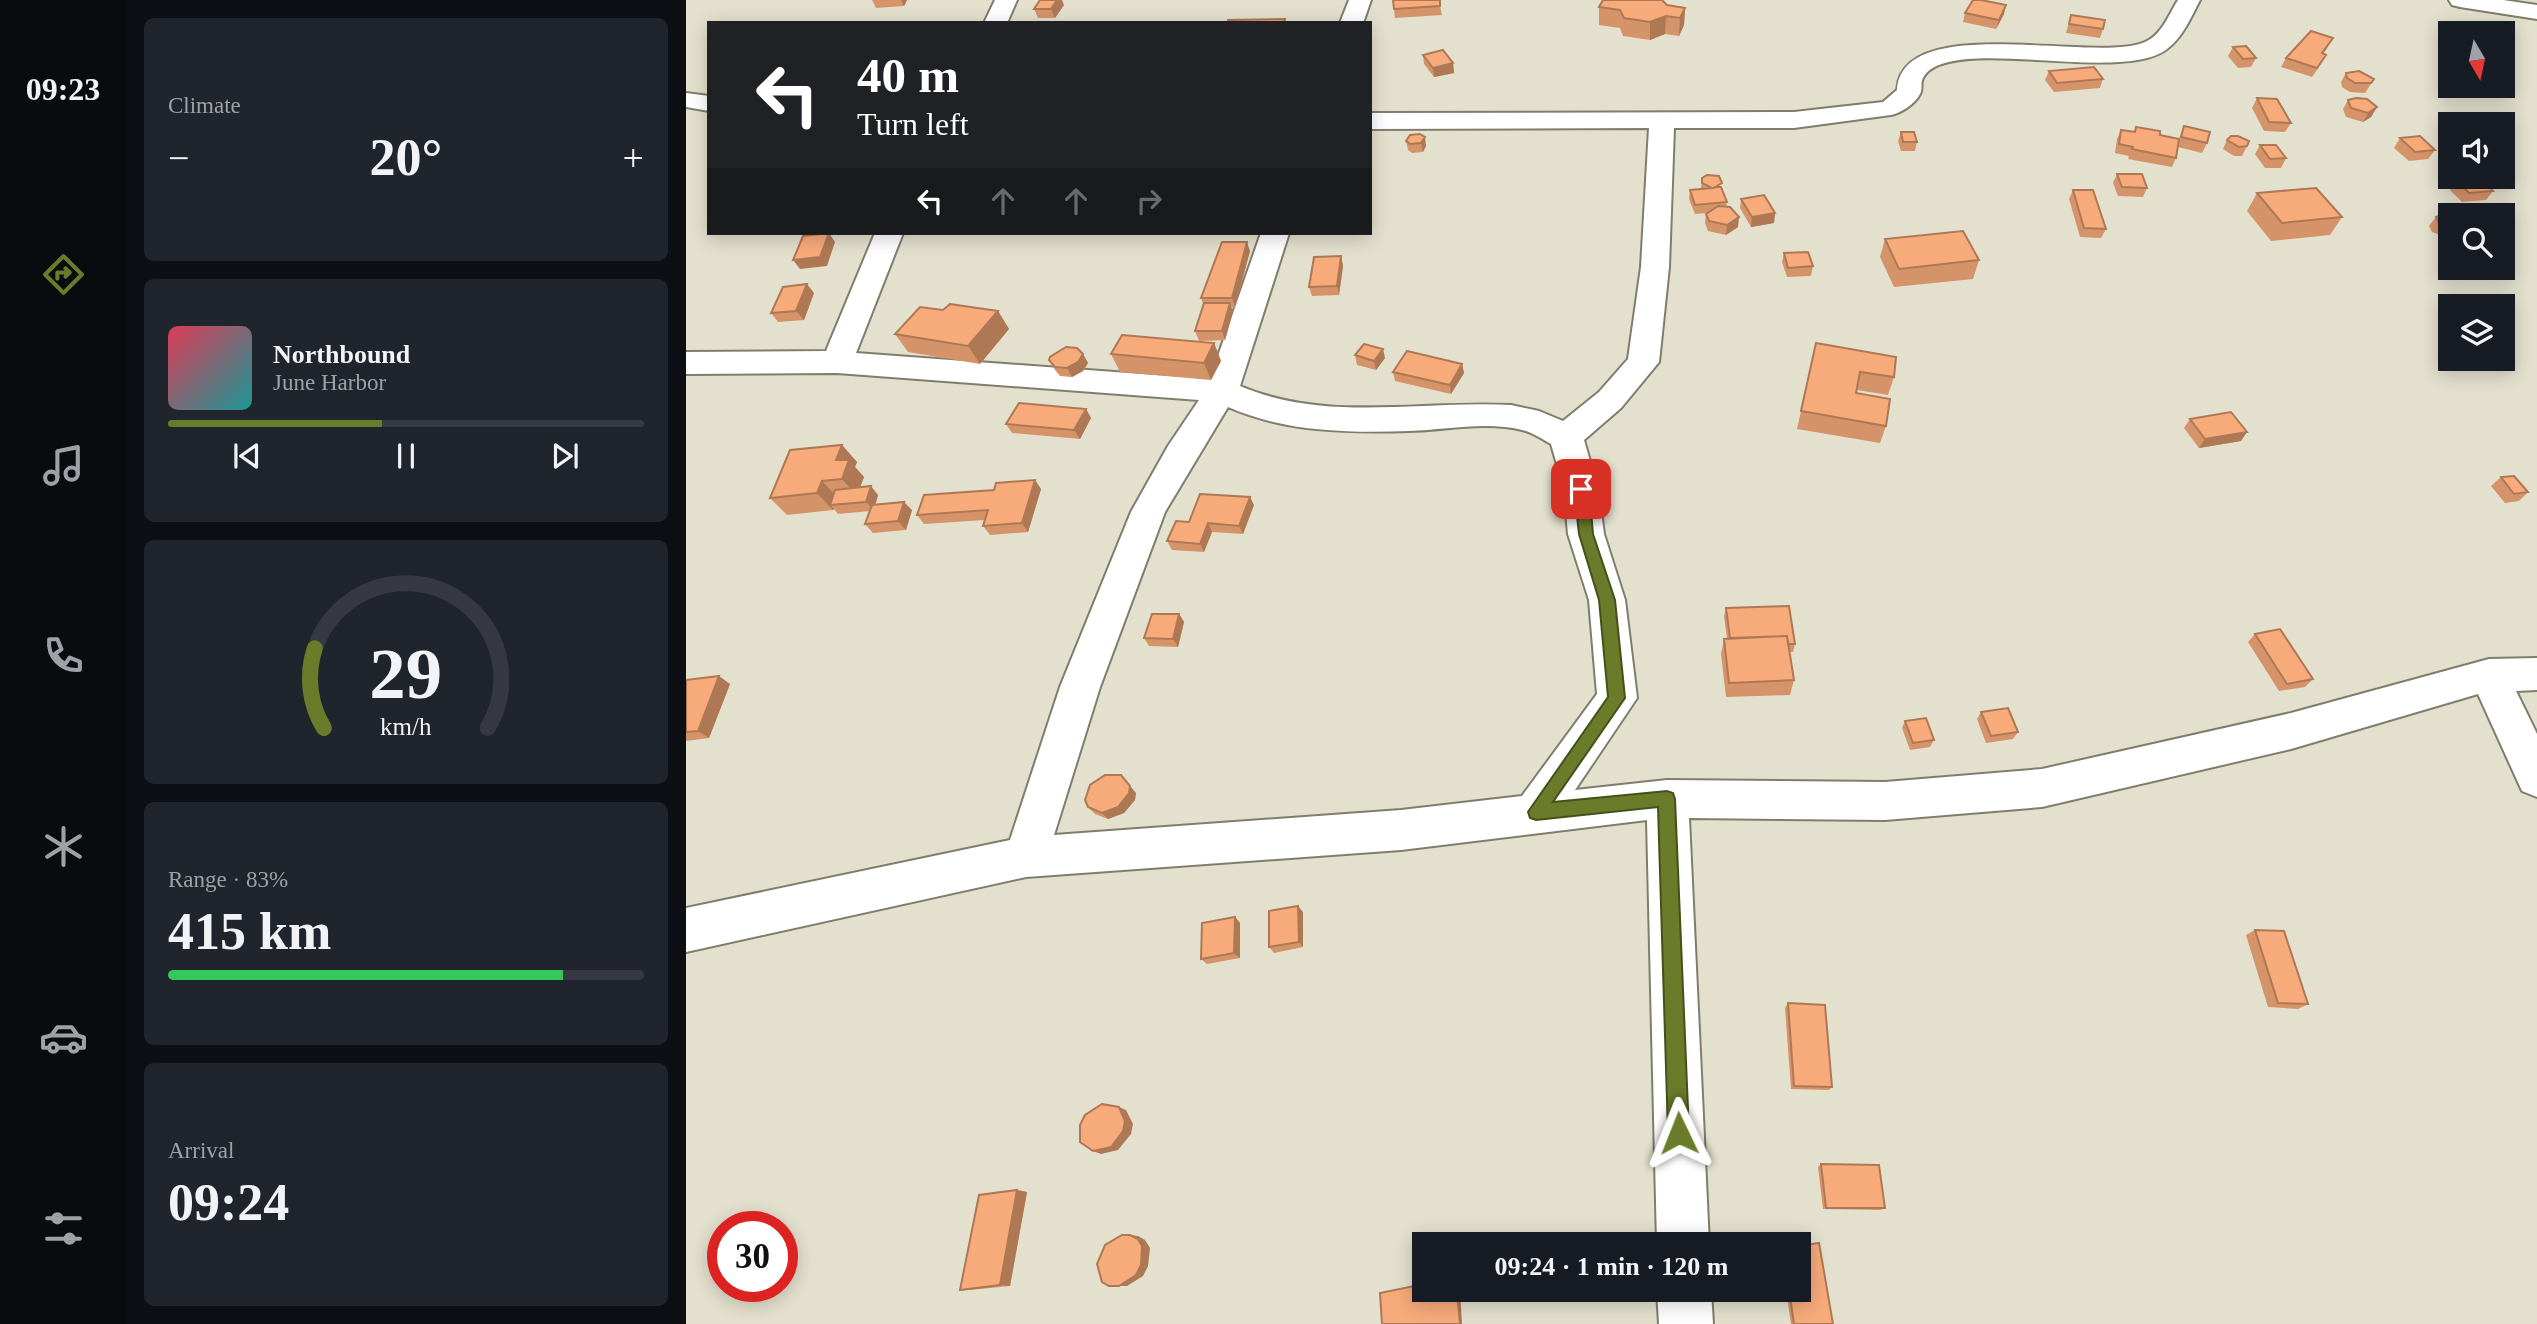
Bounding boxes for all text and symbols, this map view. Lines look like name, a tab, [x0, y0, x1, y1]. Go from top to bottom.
north arrow	[2438, 21, 2515, 98]
map controls	[2438, 21, 2515, 371]
text: 40 m	[857, 48, 959, 103]
icon: left	[742, 49, 833, 140]
text: 09:23	[26, 71, 100, 107]
text: Climate	[168, 93, 241, 118]
text: Turn left	[857, 106, 969, 142]
button: sound	[2438, 112, 2515, 189]
text: 20°	[370, 129, 442, 186]
text: −	[168, 137, 189, 179]
text: +	[623, 137, 644, 179]
icon: left	[911, 182, 949, 220]
icon: ahead	[984, 182, 1022, 220]
icon: ahead	[1057, 182, 1095, 220]
icon: right	[1130, 182, 1168, 220]
button: search	[2438, 203, 2515, 280]
icon: directions	[39, 250, 88, 299]
button: layers	[2438, 294, 2515, 371]
text: Northbound	[273, 340, 410, 369]
text: June Harbor	[273, 370, 386, 395]
icon: previous	[228, 437, 266, 475]
icon: pause	[387, 437, 425, 475]
icon: next	[546, 437, 584, 475]
icon: music	[39, 441, 88, 490]
pin	[1551, 459, 1611, 519]
icon: arrive	[1562, 470, 1600, 508]
icon: phone	[39, 631, 88, 680]
text: 29	[370, 633, 442, 714]
text: km/h	[380, 713, 432, 740]
icon: climate	[39, 822, 88, 871]
text: Range · 83%	[168, 867, 288, 892]
text: 415 km	[168, 903, 331, 960]
icon: car	[39, 1013, 88, 1062]
position arrow	[1642, 1096, 1716, 1170]
text: Arrival	[168, 1138, 234, 1163]
text: 09:24	[168, 1174, 289, 1231]
icon: filters	[39, 1204, 88, 1253]
speed limit sign: 30	[707, 1211, 798, 1302]
text: 09:24 · 1 min · 120 m	[1495, 1252, 1729, 1281]

